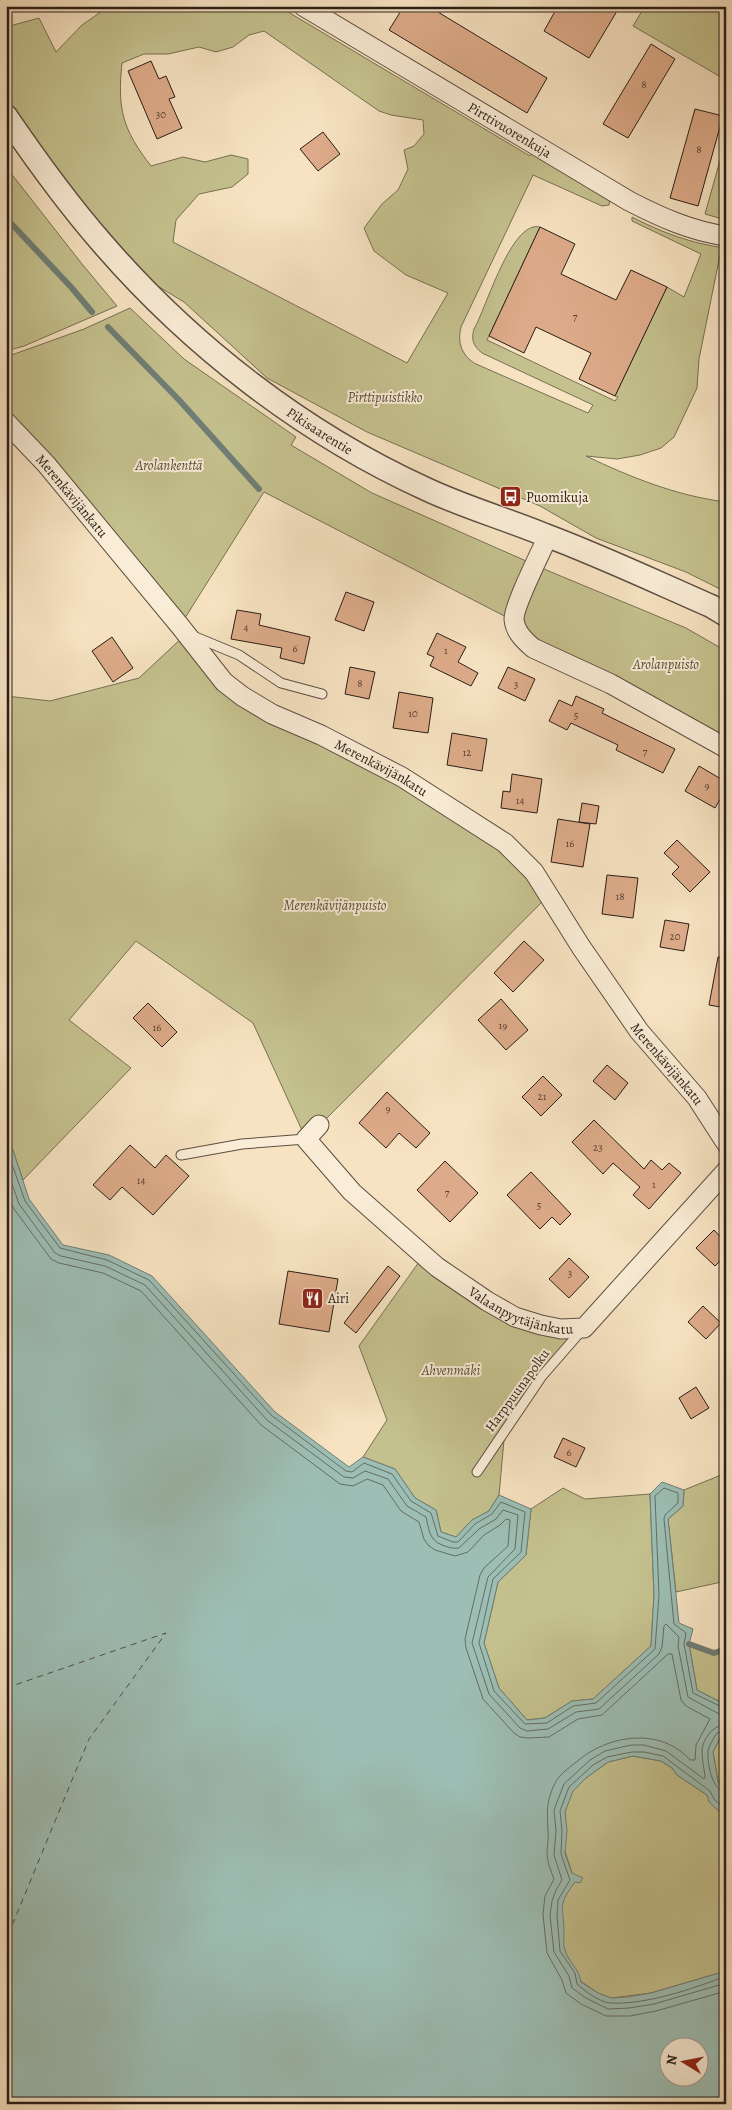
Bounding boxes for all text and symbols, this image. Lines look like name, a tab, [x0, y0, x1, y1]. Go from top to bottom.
house number: 8	[641, 77, 647, 92]
street label: Pirttivuorenkuja	[464, 98, 555, 163]
house number: 30	[156, 107, 166, 122]
house number: 8	[696, 142, 702, 157]
house number: 7	[573, 309, 578, 324]
park label: Pirttipuistikko	[348, 388, 423, 407]
street label: Pikisaarentie	[283, 403, 356, 459]
street label: Merenkävijänkatu	[31, 450, 112, 542]
park label: Arolankenttä	[134, 456, 203, 475]
bus stop icon: Puomikuja	[498, 485, 522, 509]
place label: Puomikuja	[526, 488, 589, 507]
house number: 4	[244, 620, 249, 635]
house number: 6	[292, 641, 298, 656]
house number: 1	[444, 643, 448, 658]
park label: Arolanpuisto	[632, 655, 699, 674]
house number: 8	[357, 676, 363, 691]
house number: 3	[514, 677, 518, 692]
house number: 10	[408, 706, 418, 721]
house number: 5	[574, 708, 579, 723]
street label: Merenkävijänkatu	[331, 735, 432, 801]
house number: 7	[643, 744, 648, 759]
house number: 12	[463, 745, 472, 760]
house number: 9	[704, 778, 710, 793]
house number: 14	[516, 793, 524, 808]
house number: 16	[566, 836, 574, 851]
house number: 18	[615, 889, 625, 904]
park label: Merenkävijänpuisto	[284, 896, 387, 915]
house number: 20	[669, 929, 681, 944]
house number: 19	[499, 1018, 507, 1033]
street label: Merenkävijänkatu	[626, 1019, 708, 1109]
house number: 16	[153, 1020, 161, 1035]
house number: 21	[538, 1089, 547, 1104]
house number: 9	[385, 1101, 391, 1116]
house number: 23	[593, 1140, 603, 1155]
house number: 14	[137, 1173, 145, 1188]
house number: 1	[652, 1177, 656, 1192]
house number: 7	[445, 1185, 450, 1200]
house number: 5	[537, 1198, 542, 1213]
house number: 3	[568, 1266, 572, 1281]
street label: Valaanpyytäjänkatu	[464, 1282, 574, 1339]
restaurant icon: Airi	[300, 1286, 324, 1310]
place label: Airi	[327, 1289, 349, 1308]
street label: Harppuunapolku	[481, 1344, 554, 1436]
park label: Ahvenmäki	[421, 1361, 481, 1380]
house number: 6	[566, 1445, 572, 1460]
north arrow	[660, 2038, 710, 2088]
text: N	[661, 2053, 682, 2067]

